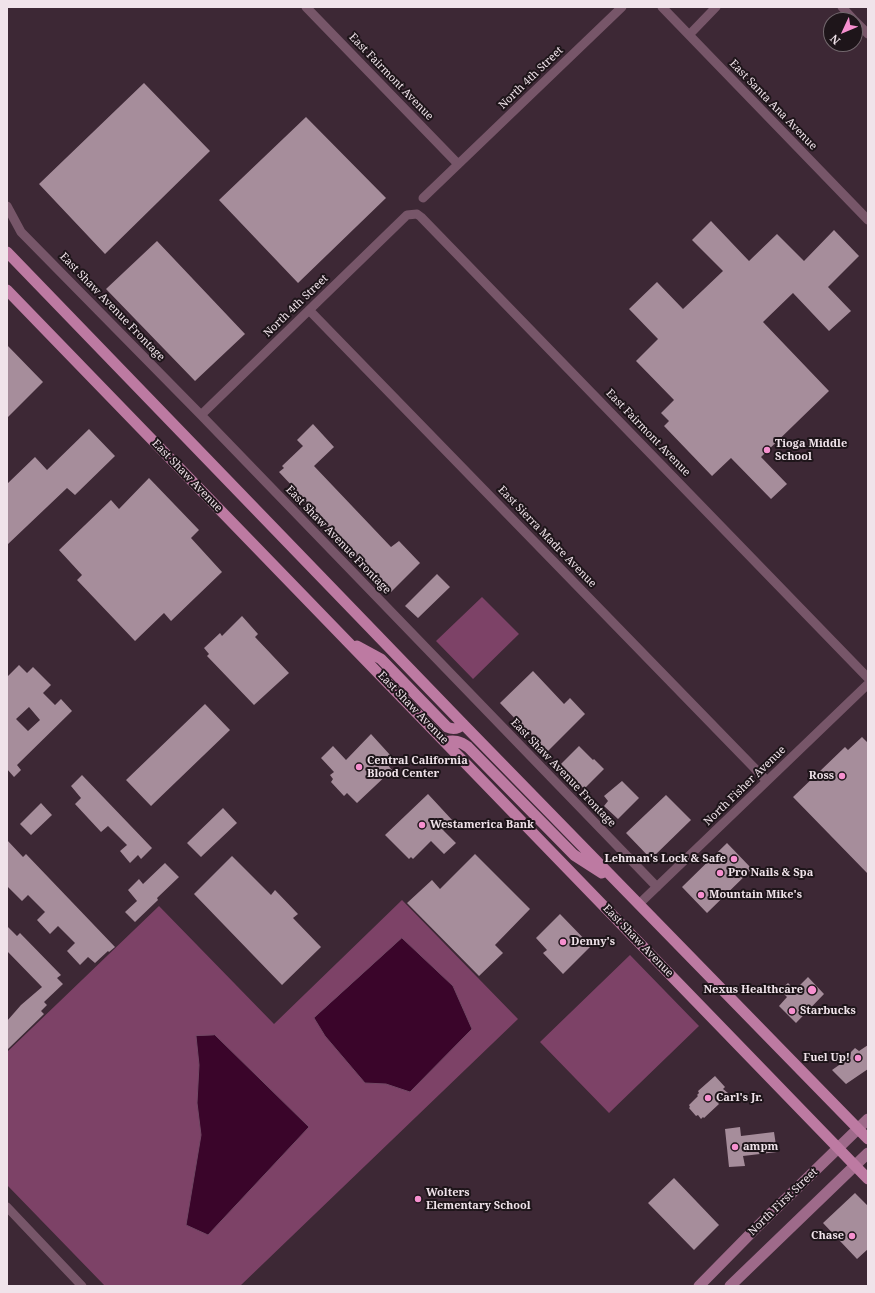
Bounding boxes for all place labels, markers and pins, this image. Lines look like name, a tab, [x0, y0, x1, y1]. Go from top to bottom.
place label: Tioga Middle School	[775, 437, 847, 463]
marker: Tioga Middle School	[762, 445, 772, 455]
place label: Central California Blood Center	[367, 754, 468, 780]
marker: Central California Blood Center	[354, 762, 364, 772]
place label: Ross	[809, 769, 834, 783]
marker: Ross	[837, 771, 847, 781]
place label: Westamerica Bank	[430, 818, 534, 832]
marker: Westamerica Bank	[417, 820, 427, 830]
place label: Lehman's Lock & Safe	[604, 852, 726, 866]
marker: Lehman's Lock & Safe	[729, 854, 739, 864]
place label: Pro Nails & Spa	[728, 866, 813, 880]
marker: Pro Nails & Spa	[715, 868, 725, 878]
place label: Mountain Mike's	[709, 888, 802, 902]
marker: Mountain Mike's	[696, 890, 706, 900]
place label: Denny's	[571, 935, 615, 949]
marker: Denny's	[558, 937, 568, 947]
place label: Nexus Healthcare	[703, 983, 803, 997]
marker: Nexus Healthcare	[806, 984, 818, 996]
place label: Starbucks	[800, 1004, 856, 1018]
marker: Starbucks	[787, 1006, 797, 1016]
place label: Fuel Up!	[803, 1051, 850, 1065]
marker: Fuel Up!	[853, 1053, 863, 1063]
place label: Carl's Jr.	[716, 1091, 763, 1105]
marker: Carl's Jr.	[703, 1093, 713, 1103]
place label: ampm	[743, 1140, 778, 1154]
marker: ampm	[730, 1142, 740, 1152]
place label: Wolters Elementary School	[426, 1186, 531, 1212]
marker: Wolters Elementary School	[413, 1194, 423, 1204]
place label: Chase	[811, 1229, 844, 1243]
marker: Chase	[847, 1231, 857, 1241]

